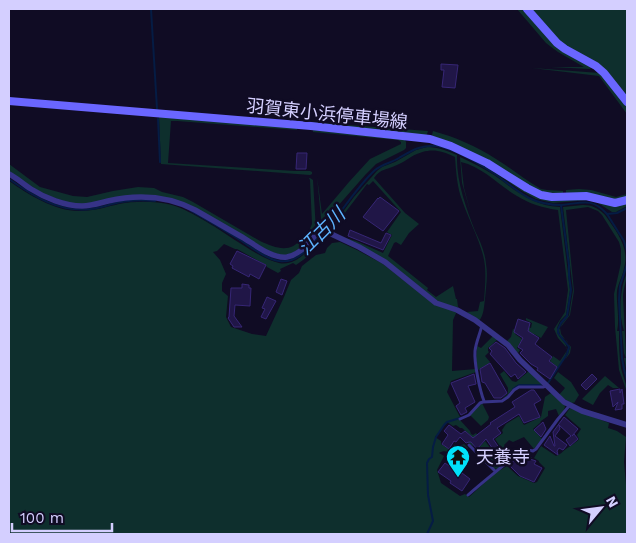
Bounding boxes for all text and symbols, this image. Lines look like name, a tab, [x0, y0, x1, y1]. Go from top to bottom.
street label: 羽賀東小浜停車場線	[245, 95, 409, 132]
water label: 江古川	[293, 202, 351, 260]
temple icon: 天養寺	[445, 444, 471, 478]
place label: 天養寺	[476, 446, 530, 467]
north arrow	[576, 483, 626, 533]
text: N	[603, 493, 622, 510]
scale bar	[12, 500, 112, 532]
text: 100 m	[20, 509, 64, 527]

